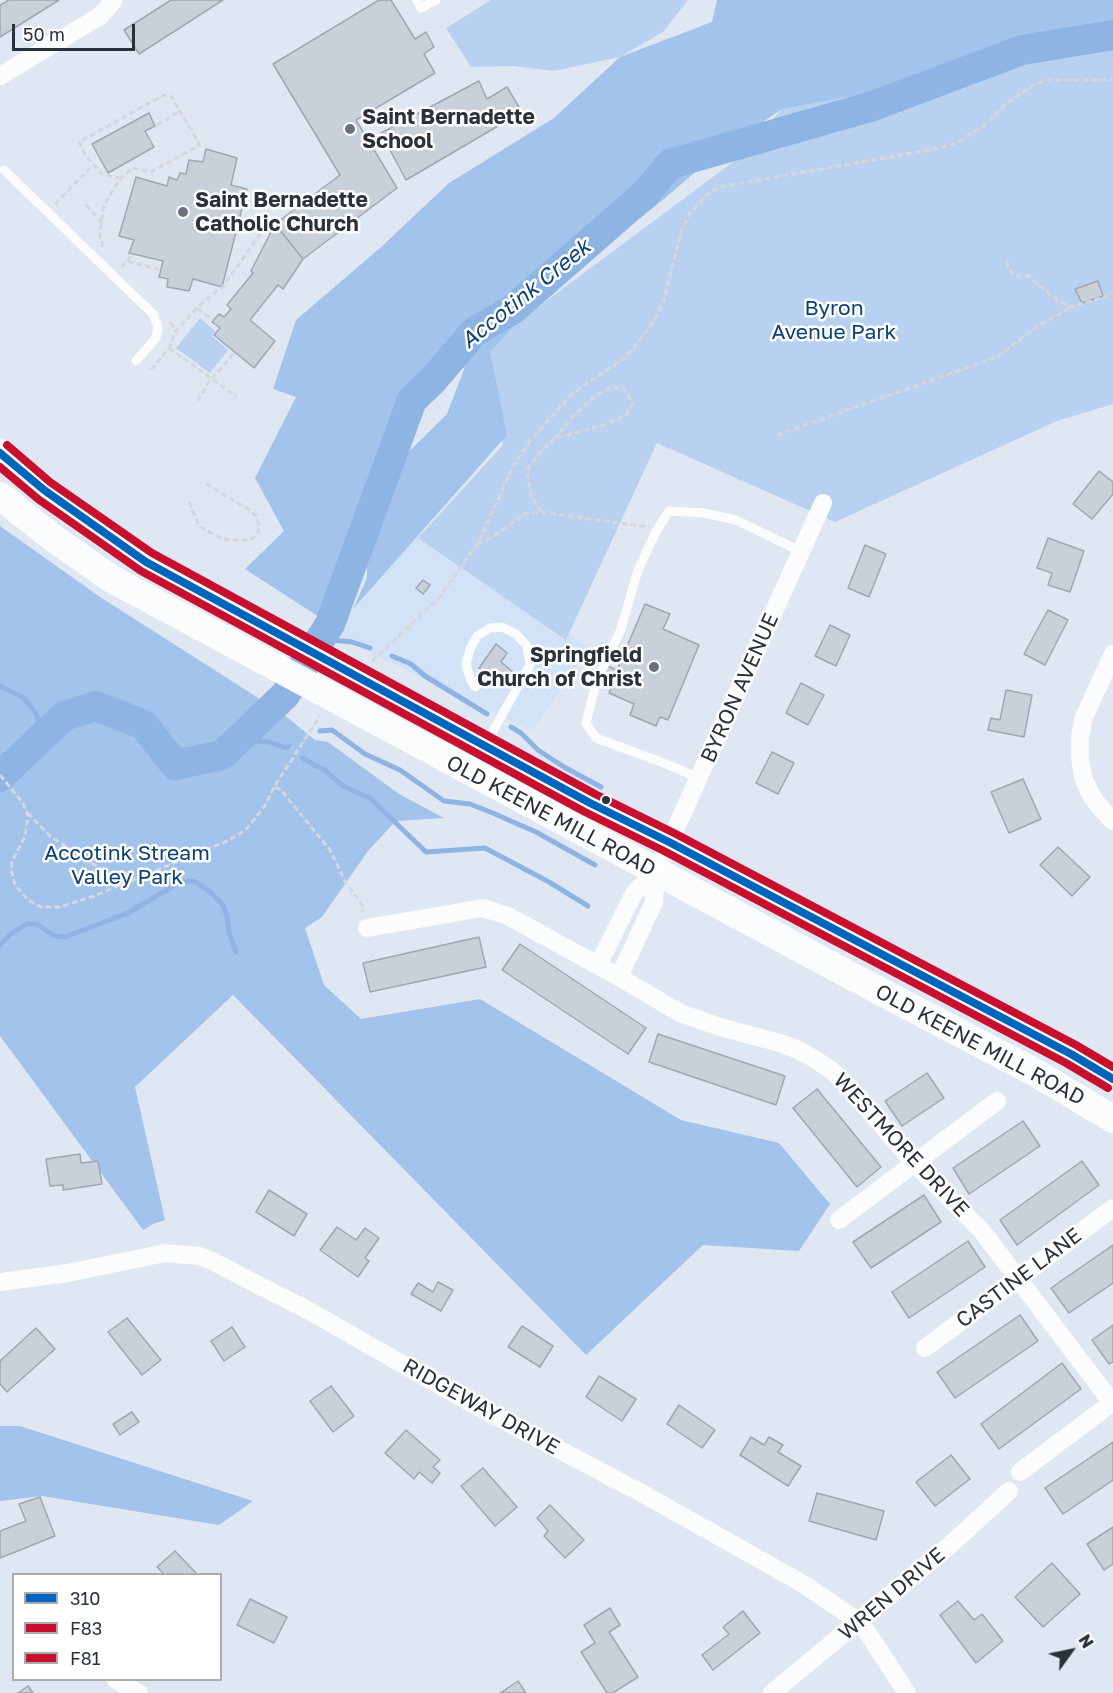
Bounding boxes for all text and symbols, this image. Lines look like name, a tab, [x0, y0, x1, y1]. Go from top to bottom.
scale bar	[15, 12, 138, 50]
text: 50 m	[23, 23, 65, 45]
place label: Saint Bernadette School	[362, 104, 535, 154]
marker: Saint Bernadette School	[343, 122, 357, 136]
place label: Saint Bernadette Catholic Church	[195, 187, 368, 237]
marker: Saint Bernadette Catholic Church	[176, 205, 190, 219]
water label: Accotink Creek	[456, 234, 596, 354]
park label: Byron Avenue Park	[772, 295, 896, 345]
street label: BYRON AVENUE	[696, 609, 784, 767]
place label: Springfield Church of Christ	[477, 642, 642, 692]
marker: Springfield Church of Christ	[647, 660, 661, 674]
street label: OLD KEENE MILL ROAD	[442, 750, 660, 882]
unlabelled marker	[600, 794, 612, 806]
park label: Accotink Stream Valley Park	[44, 840, 210, 890]
street label: OLD KEENE MILL ROAD	[871, 979, 1089, 1111]
street label: WESTMORE DRIVE	[828, 1068, 974, 1222]
street label: CASTINE LANE	[952, 1223, 1086, 1333]
street label: RIDGEWAY DRIVE	[398, 1354, 564, 1460]
street label: WREN DRIVE	[834, 1542, 950, 1646]
legend	[12, 1573, 222, 1681]
text: 310	[70, 1587, 100, 1609]
text: F83	[70, 1617, 102, 1639]
north arrow	[1041, 1621, 1101, 1681]
text: N	[1074, 1631, 1098, 1652]
text: F81	[70, 1647, 100, 1669]

